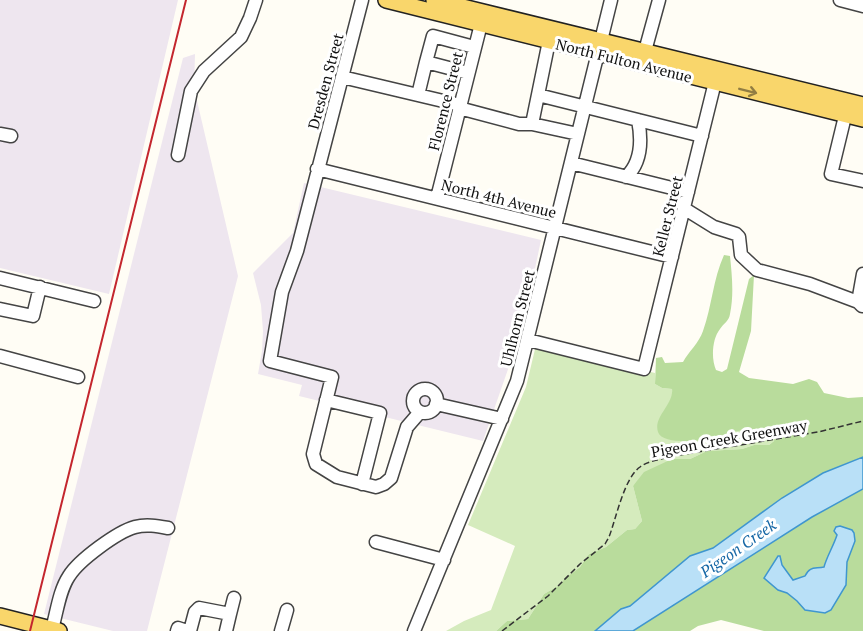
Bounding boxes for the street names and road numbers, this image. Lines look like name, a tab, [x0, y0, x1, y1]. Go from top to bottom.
street label: Dresden Street	[303, 30, 348, 131]
street label: North Fulton Avenue	[554, 33, 694, 87]
street label: Florence Street	[423, 49, 467, 152]
street label: Keller Street	[647, 173, 687, 258]
street label: North 4th Avenue	[439, 174, 559, 222]
street label: Uhlhorn Street	[495, 267, 539, 368]
street label: Pigeon Creek Greenway	[650, 414, 809, 462]

